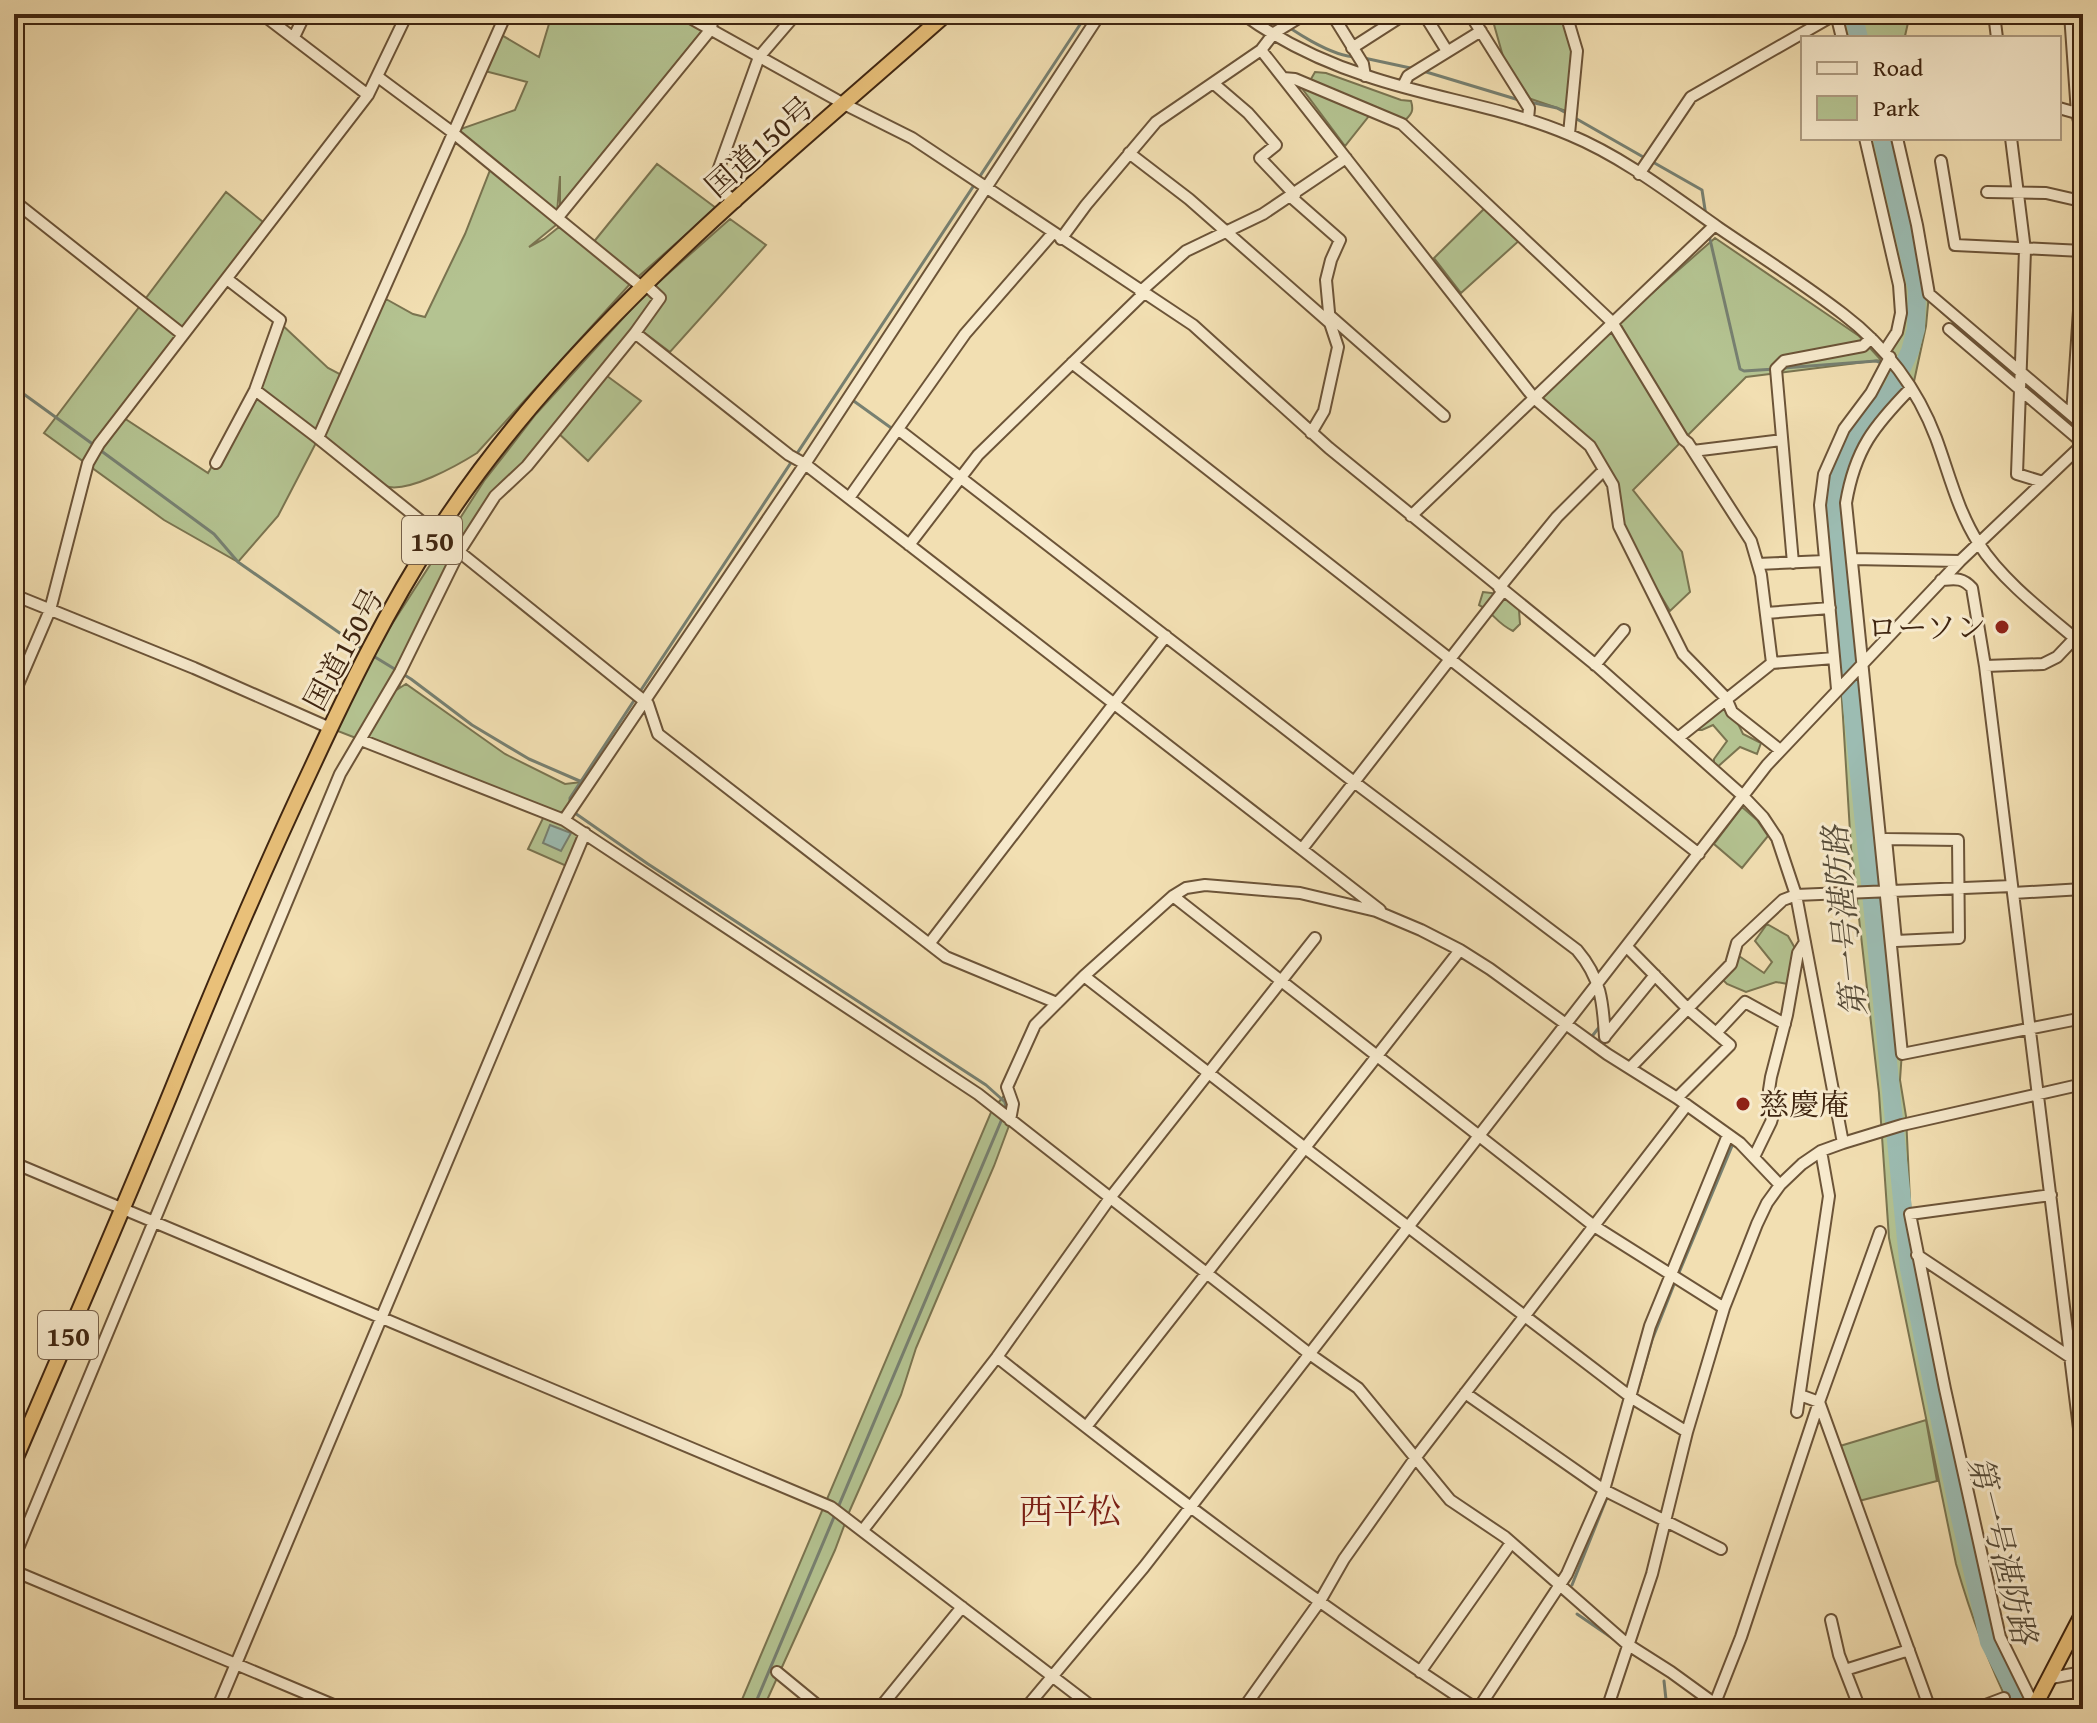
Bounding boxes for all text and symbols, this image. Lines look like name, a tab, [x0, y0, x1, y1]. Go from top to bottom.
legend	[1801, 36, 2061, 140]
text: Road	[1873, 50, 1923, 85]
street label: 国道150号	[695, 85, 823, 207]
text: Park	[1873, 90, 1920, 125]
road number: 150	[402, 516, 462, 564]
street label: 国道150号	[292, 580, 394, 718]
place label: ローソン	[1867, 605, 1986, 649]
marker: ローソン	[1993, 618, 2011, 636]
water label: 第一号湛防路	[1810, 821, 1877, 1019]
place label: 慈慶庵	[1759, 1082, 1849, 1126]
marker: 慈慶庵	[1734, 1095, 1752, 1113]
road number: 150	[38, 1311, 98, 1359]
water label: 第一号湛防路	[1957, 1451, 2050, 1651]
district label: 西平松	[1019, 1486, 1121, 1535]

